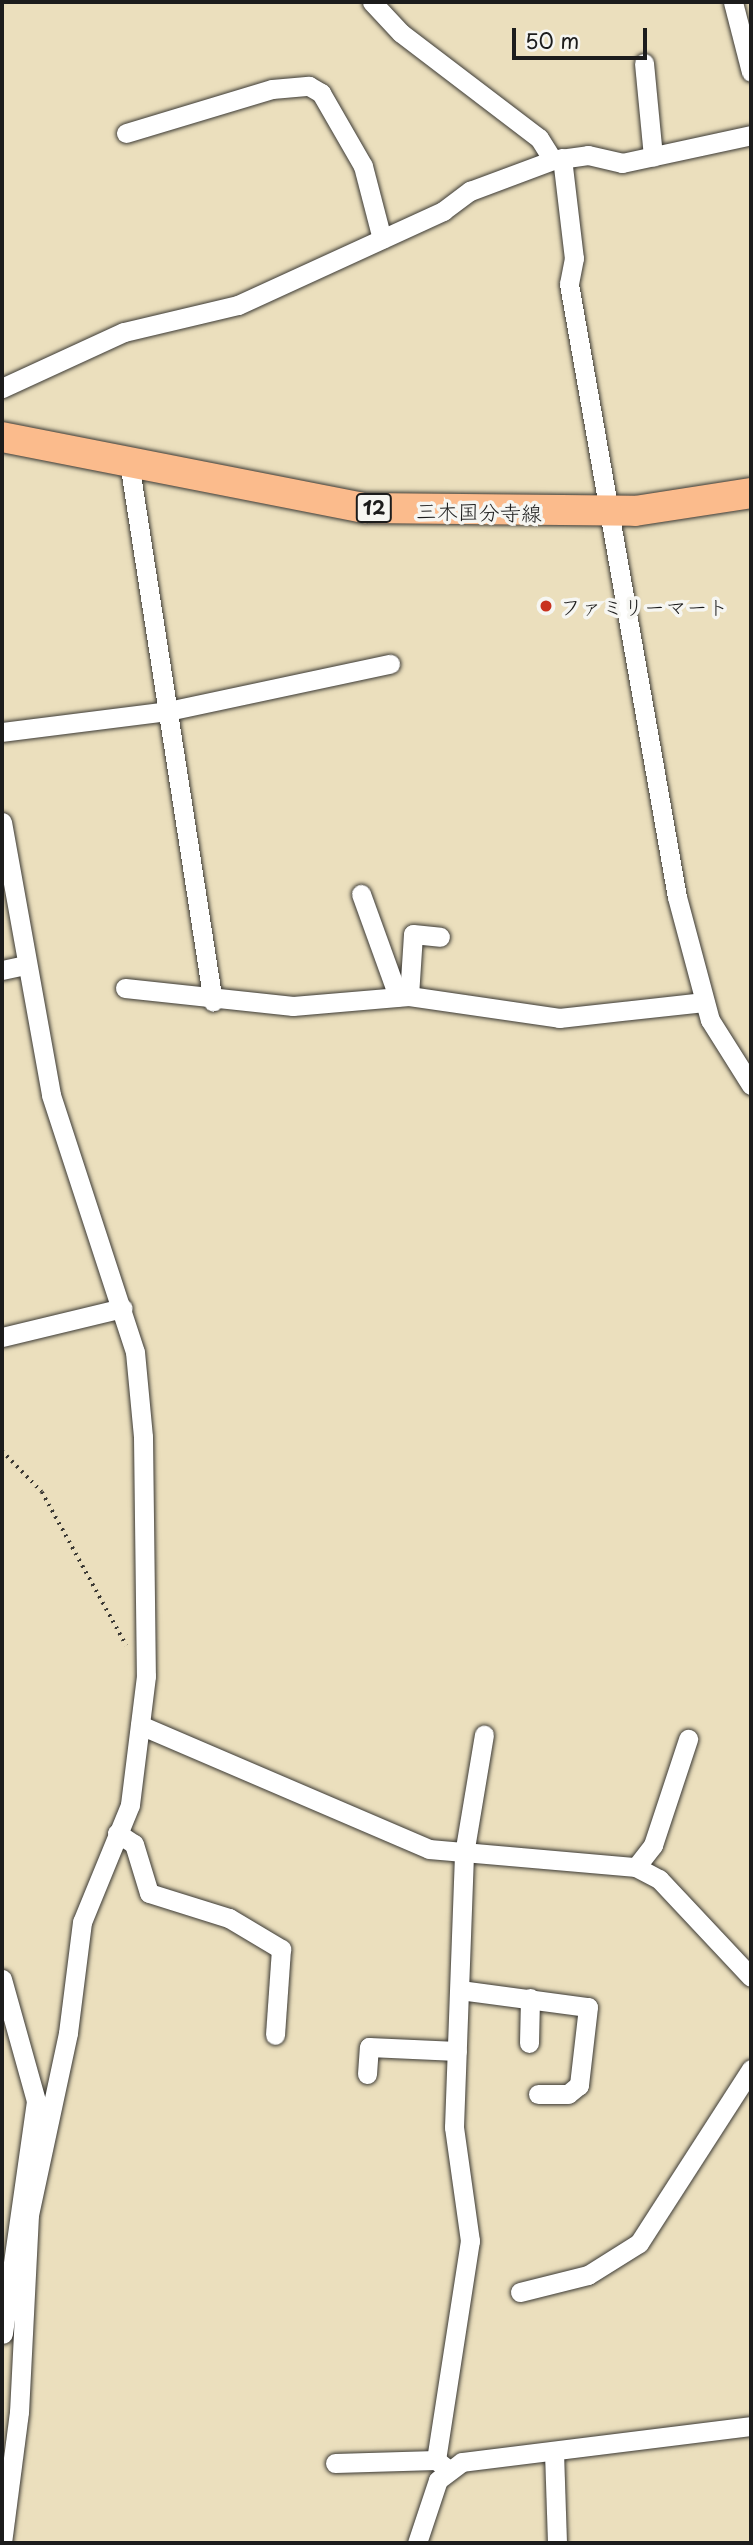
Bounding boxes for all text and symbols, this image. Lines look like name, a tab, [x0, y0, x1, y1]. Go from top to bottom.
scale bar	[515, 14, 650, 58]
text: 50 m	[525, 24, 579, 56]
road number: 12	[355, 492, 393, 524]
street label: 三木国分寺線	[416, 497, 542, 525]
place label: ファミリーマート	[560, 593, 728, 619]
marker: ファミリーマート	[538, 598, 554, 614]

